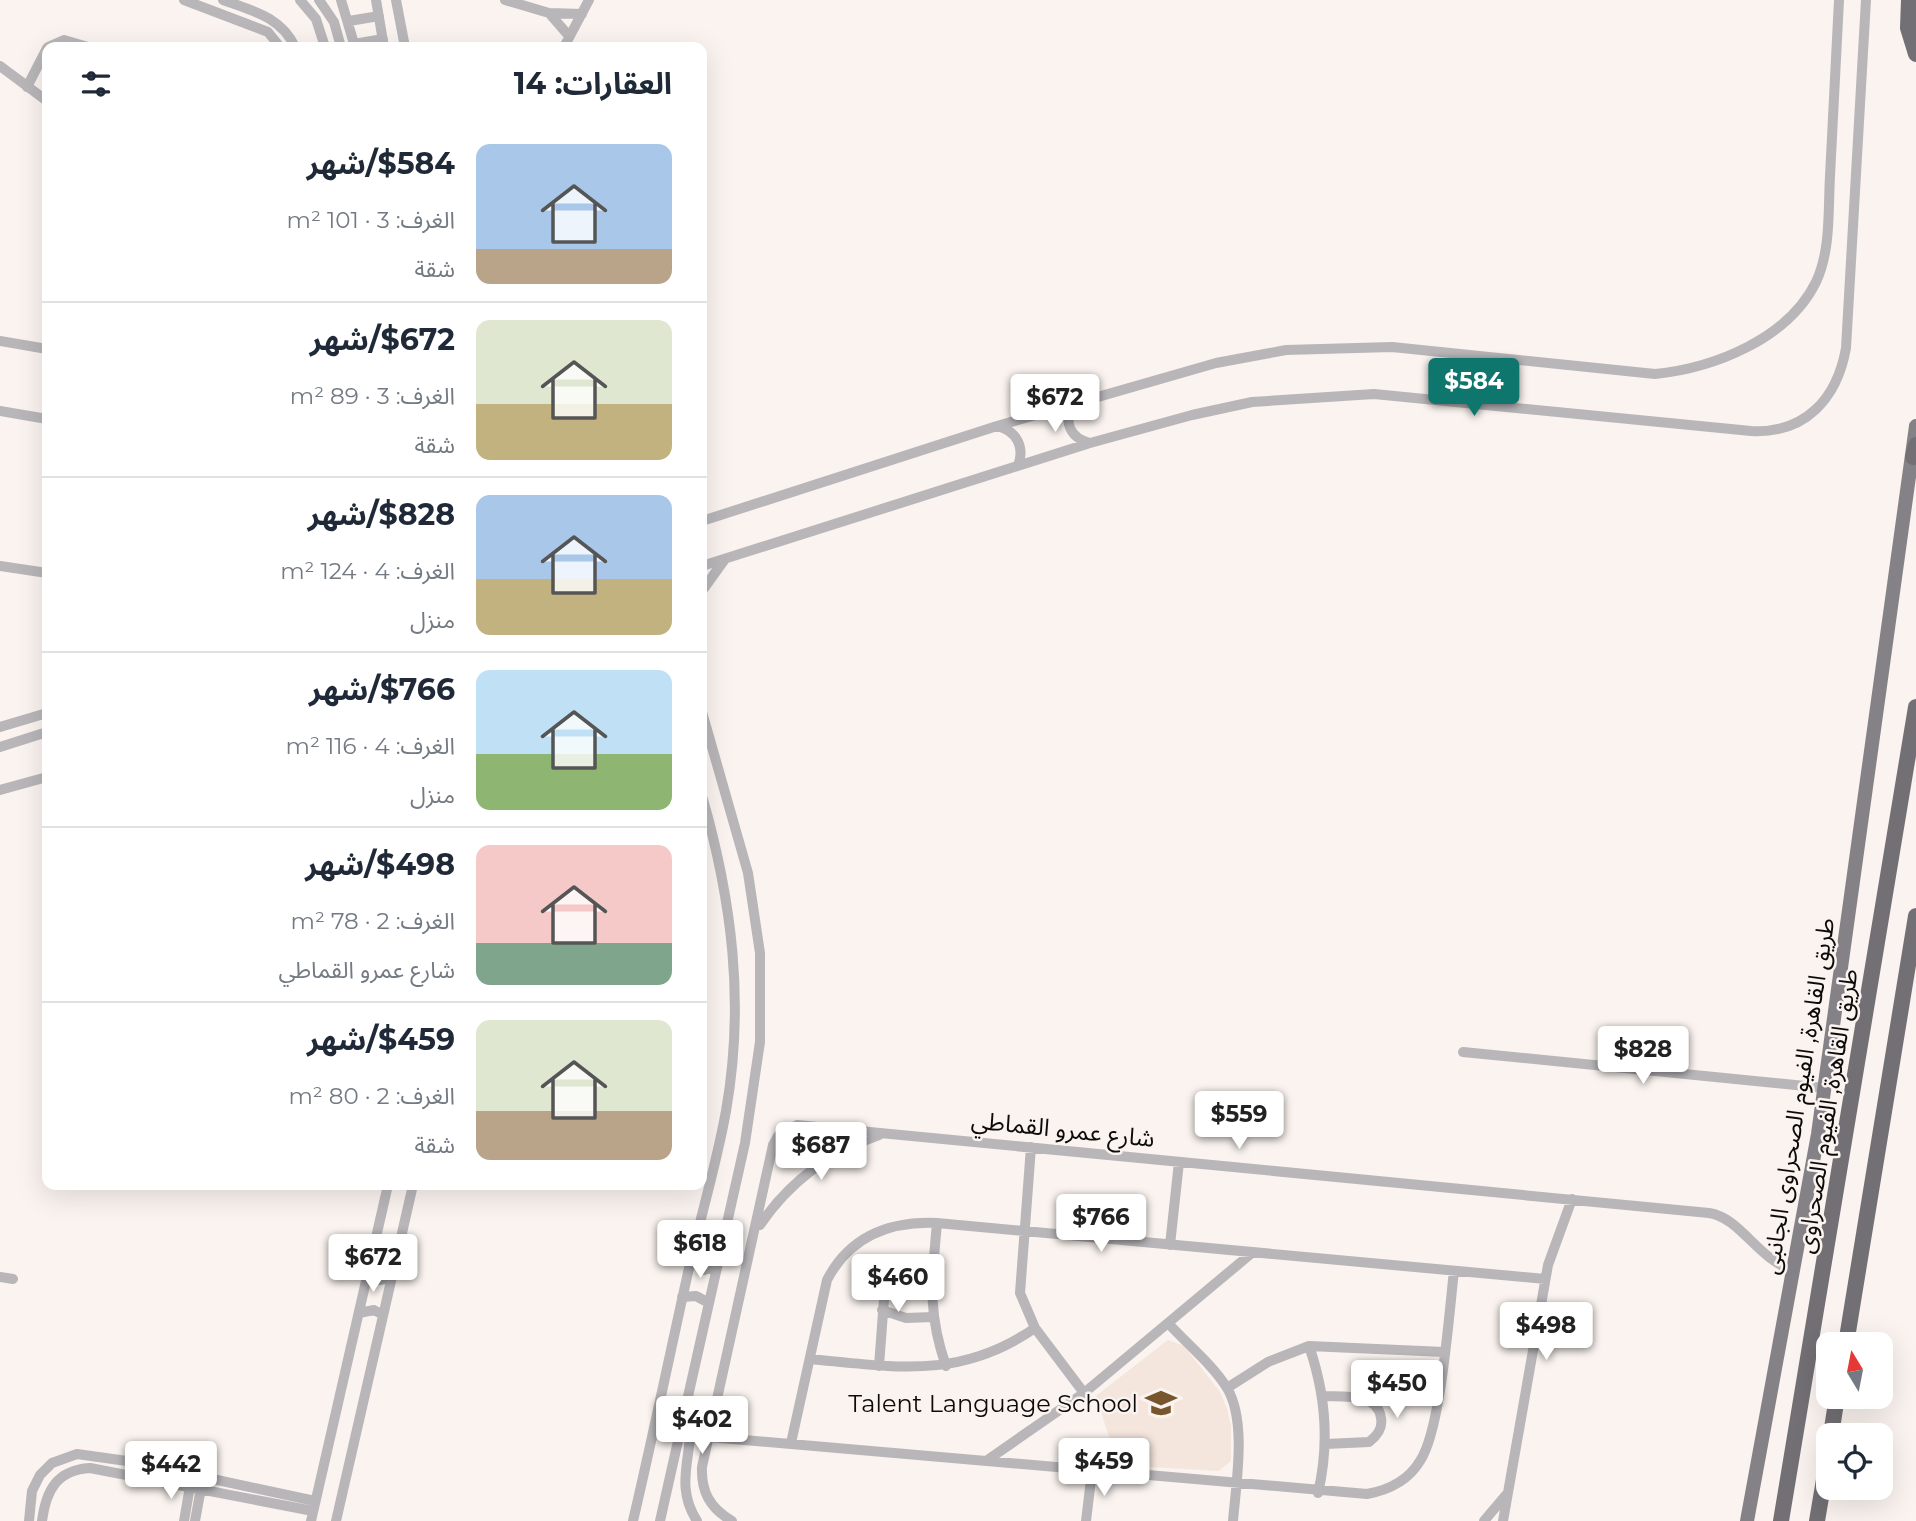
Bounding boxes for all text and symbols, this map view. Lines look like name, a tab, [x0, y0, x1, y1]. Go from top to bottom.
icon: filters	[77, 65, 115, 103]
text: العقارات: 14	[514, 65, 672, 102]
text: $584/شهر	[307, 145, 455, 182]
icon: home	[532, 172, 616, 256]
text: الغرف: 3 · 101 m²	[287, 206, 455, 234]
text: شقة	[414, 255, 455, 283]
text: $672/شهر	[310, 321, 455, 358]
icon: home	[532, 348, 616, 432]
pin: $584	[1433, 358, 1515, 418]
text: $584	[1444, 367, 1504, 395]
pin: $672	[1014, 374, 1096, 434]
text: الغرف: 3 · 89 m²	[290, 382, 455, 410]
text: $672	[1026, 383, 1084, 411]
text: شقة	[414, 431, 455, 459]
text: $828/شهر	[308, 496, 455, 533]
icon: home	[532, 523, 616, 607]
text: الغرف: 4 · 124 m²	[280, 557, 455, 585]
text: منزل	[410, 606, 455, 634]
text: $766/شهر	[309, 671, 455, 708]
icon: home	[532, 698, 616, 782]
text: الغرف: 4 · 116 m²	[286, 732, 455, 760]
text: منزل	[410, 781, 455, 809]
text: $498/شهر	[305, 846, 455, 883]
icon: home	[532, 873, 616, 957]
text: الغرف: 2 · 78 m²	[291, 907, 455, 935]
street label: طريق القاهرة, الفيوم الصحراوى الجانبى	[1756, 916, 1840, 1276]
text: شارع عمرو القماطي	[279, 956, 455, 984]
street label: طريق القاهرة, الفيوم الصحراوى	[1790, 967, 1864, 1255]
text: $459/شهر	[307, 1021, 455, 1058]
pin: $828	[1602, 1026, 1684, 1086]
text: $828	[1614, 1035, 1672, 1063]
icon: home	[532, 1048, 616, 1132]
text: الغرف: 2 · 80 m²	[288, 1082, 455, 1110]
pin: $559	[1198, 1092, 1280, 1151]
text: $559	[1211, 1100, 1267, 1128]
street label: شارع عمرو القماطي	[969, 1105, 1156, 1158]
pin: $687	[780, 1122, 862, 1182]
text: شقة	[414, 1131, 455, 1159]
text: $687	[792, 1131, 850, 1159]
pin: $766	[1060, 1194, 1142, 1254]
text: $766	[1072, 1203, 1130, 1231]
pin: $618	[659, 1220, 741, 1280]
text: $618	[673, 1229, 727, 1257]
pin: $672	[332, 1234, 414, 1294]
text: $672	[344, 1243, 402, 1271]
pin: $460	[857, 1254, 939, 1314]
text: $460	[867, 1263, 929, 1291]
pin: $498	[1505, 1302, 1587, 1362]
text: $498	[1516, 1311, 1576, 1339]
north arrow	[1816, 1332, 1894, 1409]
map controls	[1816, 1332, 1893, 1500]
pin: $450	[1356, 1360, 1438, 1420]
text: $450	[1367, 1369, 1427, 1397]
school or university icon: Talent Language School	[1144, 1386, 1178, 1420]
place label: Talent Language School	[848, 1389, 1138, 1418]
pin: $402	[661, 1396, 743, 1456]
text: $402	[672, 1405, 732, 1433]
button: locate	[1816, 1423, 1893, 1500]
pin: $459	[1063, 1438, 1145, 1498]
pin: $442	[130, 1442, 212, 1501]
text: $459	[1074, 1447, 1134, 1475]
text: $442	[141, 1450, 201, 1478]

